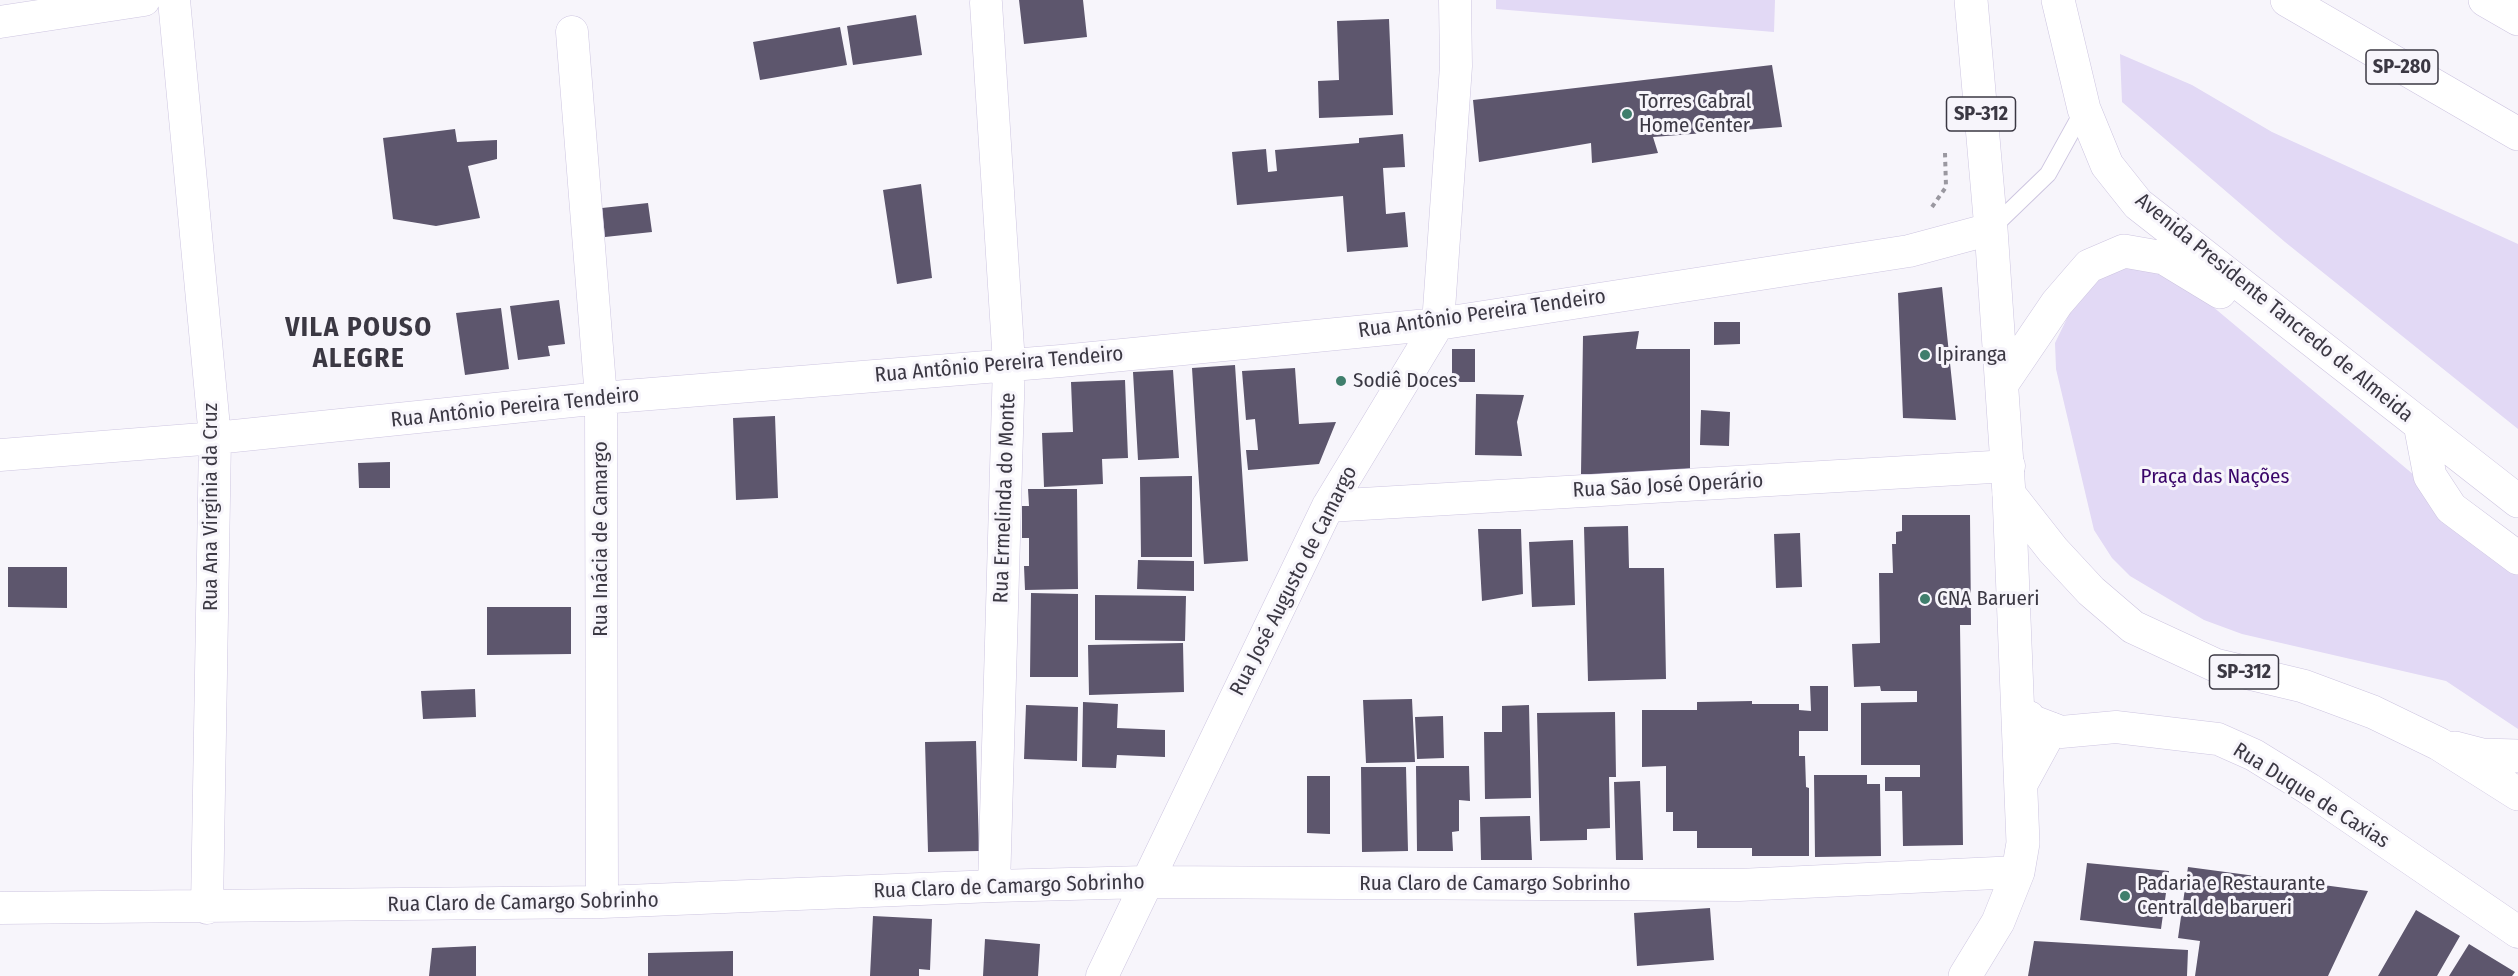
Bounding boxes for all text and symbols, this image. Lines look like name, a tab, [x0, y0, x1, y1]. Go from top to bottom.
road number: SP-280	[2366, 50, 2438, 84]
place label: Torres Cabral Home Center	[1639, 89, 1751, 139]
road number: SP-312	[1946, 97, 2016, 131]
marker: Torres Cabral Home Center	[1620, 107, 1634, 121]
street label: Avenida Presidente Tancredo de Almeida	[2130, 188, 2418, 428]
street label: Rua Antônio Pereira Tendeiro	[1357, 284, 1607, 344]
district label: VILA POUSO ALEGRE	[285, 312, 433, 375]
street label: Rua Antônio Pereira Tendeiro	[874, 342, 1124, 388]
place label: Ipiranga	[1937, 342, 2007, 368]
marker: Ipiranga	[1918, 348, 1932, 362]
place label: Sodiê Doces	[1353, 368, 1457, 394]
marker: Sodiê Doces	[1334, 374, 1348, 388]
street label: Rua Antônio Pereira Tendeiro	[390, 382, 640, 434]
street label: Rua Ermelinda do Monte	[989, 392, 1021, 604]
street label: Rua Ana Virginia da Cruz	[198, 403, 224, 611]
street label: Rua Inácia de Camargo	[588, 441, 614, 637]
street label: Rua José Augusto de Camargo	[1225, 462, 1363, 700]
park label: Praça das Nações	[2141, 464, 2289, 490]
street label: Rua São José Operário	[1572, 468, 1764, 504]
place label: CNA Barueri	[1937, 586, 2039, 612]
marker: CNA Barueri	[1918, 592, 1932, 606]
road number: SP-312	[2210, 655, 2278, 689]
street label: Rua Duque de Caxias	[2228, 738, 2394, 854]
street label: Rua Claro de Camargo Sobrinho	[873, 870, 1145, 904]
street label: Rua Claro de Camargo Sobrinho	[1359, 871, 1631, 897]
place label: Padaria e Restaurante Central de barueri	[2137, 871, 2325, 921]
street label: Rua Claro de Camargo Sobrinho	[387, 888, 659, 918]
marker: Padaria e Restaurante Central de barueri	[2118, 889, 2132, 903]

